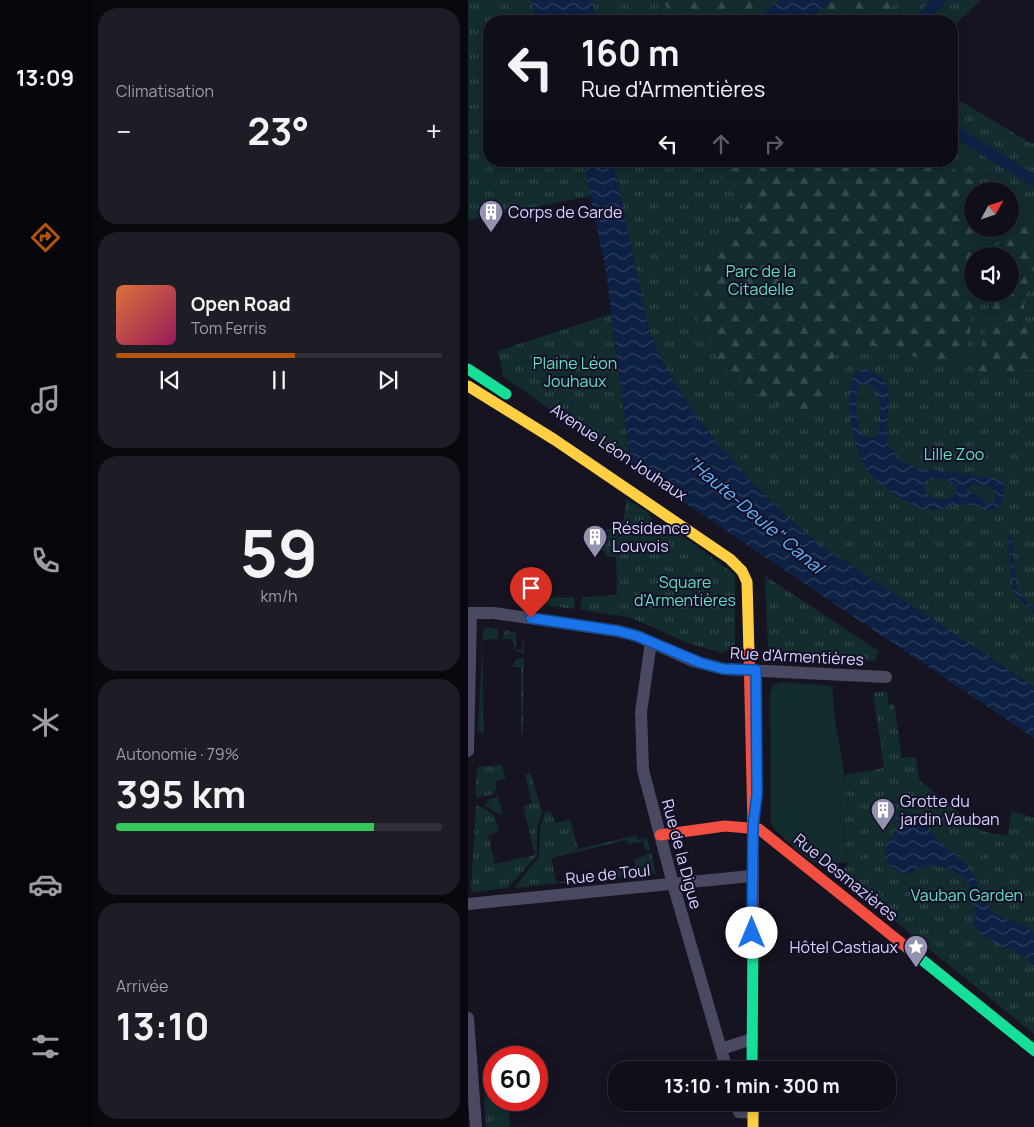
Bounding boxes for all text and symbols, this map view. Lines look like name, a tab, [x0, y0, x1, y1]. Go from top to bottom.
text: 160 m	[581, 29, 680, 77]
icon: left	[498, 35, 563, 100]
text: 13:09	[16, 63, 74, 93]
text: Rue d'Armentières	[581, 74, 765, 104]
text: Climatisation	[116, 80, 214, 102]
text: 23°	[248, 104, 309, 156]
text: −	[116, 112, 131, 150]
text: +	[426, 112, 442, 150]
icon: left	[654, 130, 682, 158]
icon: ahead	[707, 130, 735, 158]
icon: right	[760, 130, 788, 158]
north arrow	[964, 182, 1019, 238]
map controls	[964, 182, 1019, 302]
building icon: Corps de Garde	[478, 199, 504, 233]
place label: Corps de Garde	[508, 201, 622, 223]
icon: directions	[28, 220, 63, 255]
button: sound	[964, 247, 1019, 302]
park label: Parc de la Citadelle	[726, 260, 796, 300]
text: Open Road	[191, 291, 291, 317]
text: Tom Ferris	[191, 317, 266, 339]
park label: Plaine Léon Jouhaux	[533, 352, 617, 392]
icon: previous	[156, 366, 184, 394]
icon: pause	[265, 366, 293, 394]
icon: next	[374, 366, 402, 394]
icon: music	[28, 382, 63, 417]
street label: Avenue Léon Jouhaux	[546, 398, 692, 506]
park label: Lille Zoo	[924, 443, 984, 465]
water label: "Haute-Deule" Canal	[682, 450, 831, 580]
text: 59	[240, 508, 318, 597]
place label: Résidence Louvois	[612, 517, 690, 557]
building icon: Résidence Louvois	[582, 524, 608, 558]
icon: phone	[28, 543, 63, 578]
pin	[510, 567, 552, 618]
park label: Square d'Armentières	[634, 571, 736, 611]
icon: arrive	[517, 574, 545, 602]
text: km/h	[260, 585, 298, 607]
street label: Rue d'Armentières	[730, 642, 864, 670]
icon: climate	[28, 705, 63, 740]
text: Autonomie · 79%	[116, 743, 239, 765]
text: 395 km	[116, 767, 246, 819]
place label: Grotte du jardin Vauban	[899, 790, 1000, 830]
street label: Rue de la Digue	[657, 797, 707, 911]
building icon: Grotte du jardin Vauban	[870, 797, 896, 831]
street label: Rue Desmazières	[789, 828, 903, 926]
street label: Rue de Toul	[565, 859, 651, 889]
icon: car	[28, 867, 63, 902]
park label: Vauban Garden	[911, 884, 1023, 906]
position arrow	[725, 906, 777, 958]
place icon: Hôtel Castiaux	[903, 934, 929, 968]
place label: Hôtel Castiaux	[790, 936, 899, 958]
text: Arrivée	[116, 975, 168, 997]
text: 13:10	[116, 999, 209, 1051]
icon: filters	[28, 1029, 63, 1064]
speed limit sign: 60	[483, 1046, 548, 1111]
text: 13:10 · 1 min · 300 m	[664, 1073, 840, 1099]

